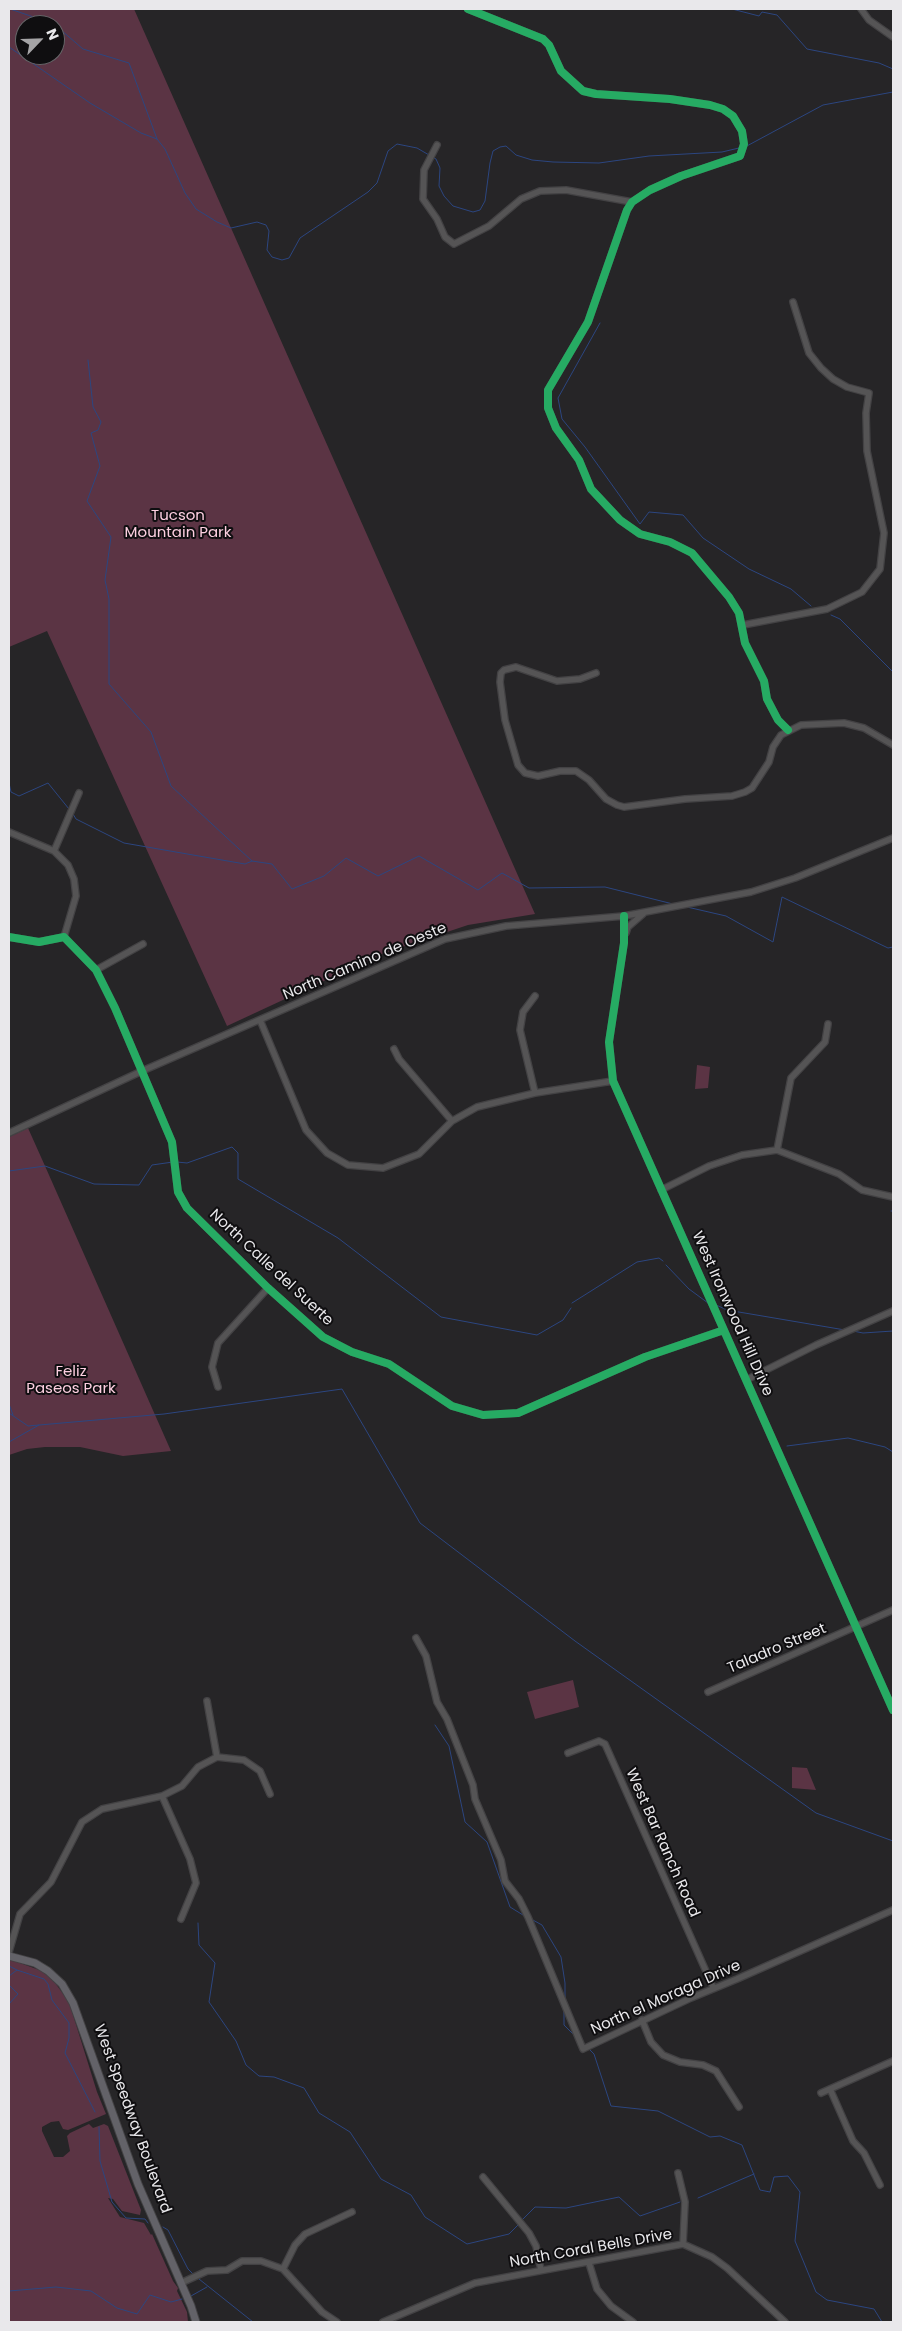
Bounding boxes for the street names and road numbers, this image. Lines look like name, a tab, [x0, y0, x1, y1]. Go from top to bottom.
street label: North Camino de Oeste	[280, 919, 450, 1005]
street label: North Calle del Suerte	[205, 1206, 337, 1330]
street label: West Ironwood Hill Drive	[687, 1229, 777, 1399]
street label: Taladro Street	[725, 1620, 829, 1678]
street label: West Bar Ranch Road	[621, 1766, 703, 1920]
street label: North el Moraga Drive	[588, 1957, 744, 2039]
street label: West Speedway Boulevard	[89, 2022, 175, 2216]
street label: North Coral Bells Drive	[508, 2226, 674, 2272]

